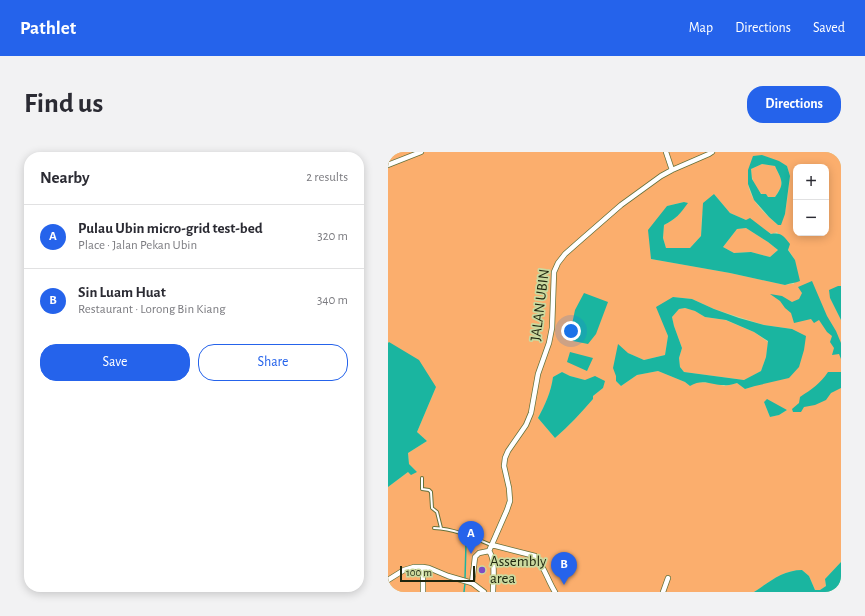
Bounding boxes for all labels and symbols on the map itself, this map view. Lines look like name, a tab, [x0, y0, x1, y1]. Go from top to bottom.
street label: JALAN UBIN	[528, 268, 552, 342]
your location	[561, 321, 581, 341]
pin: A	[458, 521, 484, 554]
pin: B	[551, 552, 577, 585]
place label: Assembly area	[490, 554, 547, 586]
scale bar	[400, 564, 475, 583]
marker: Assembly area	[477, 565, 487, 575]

